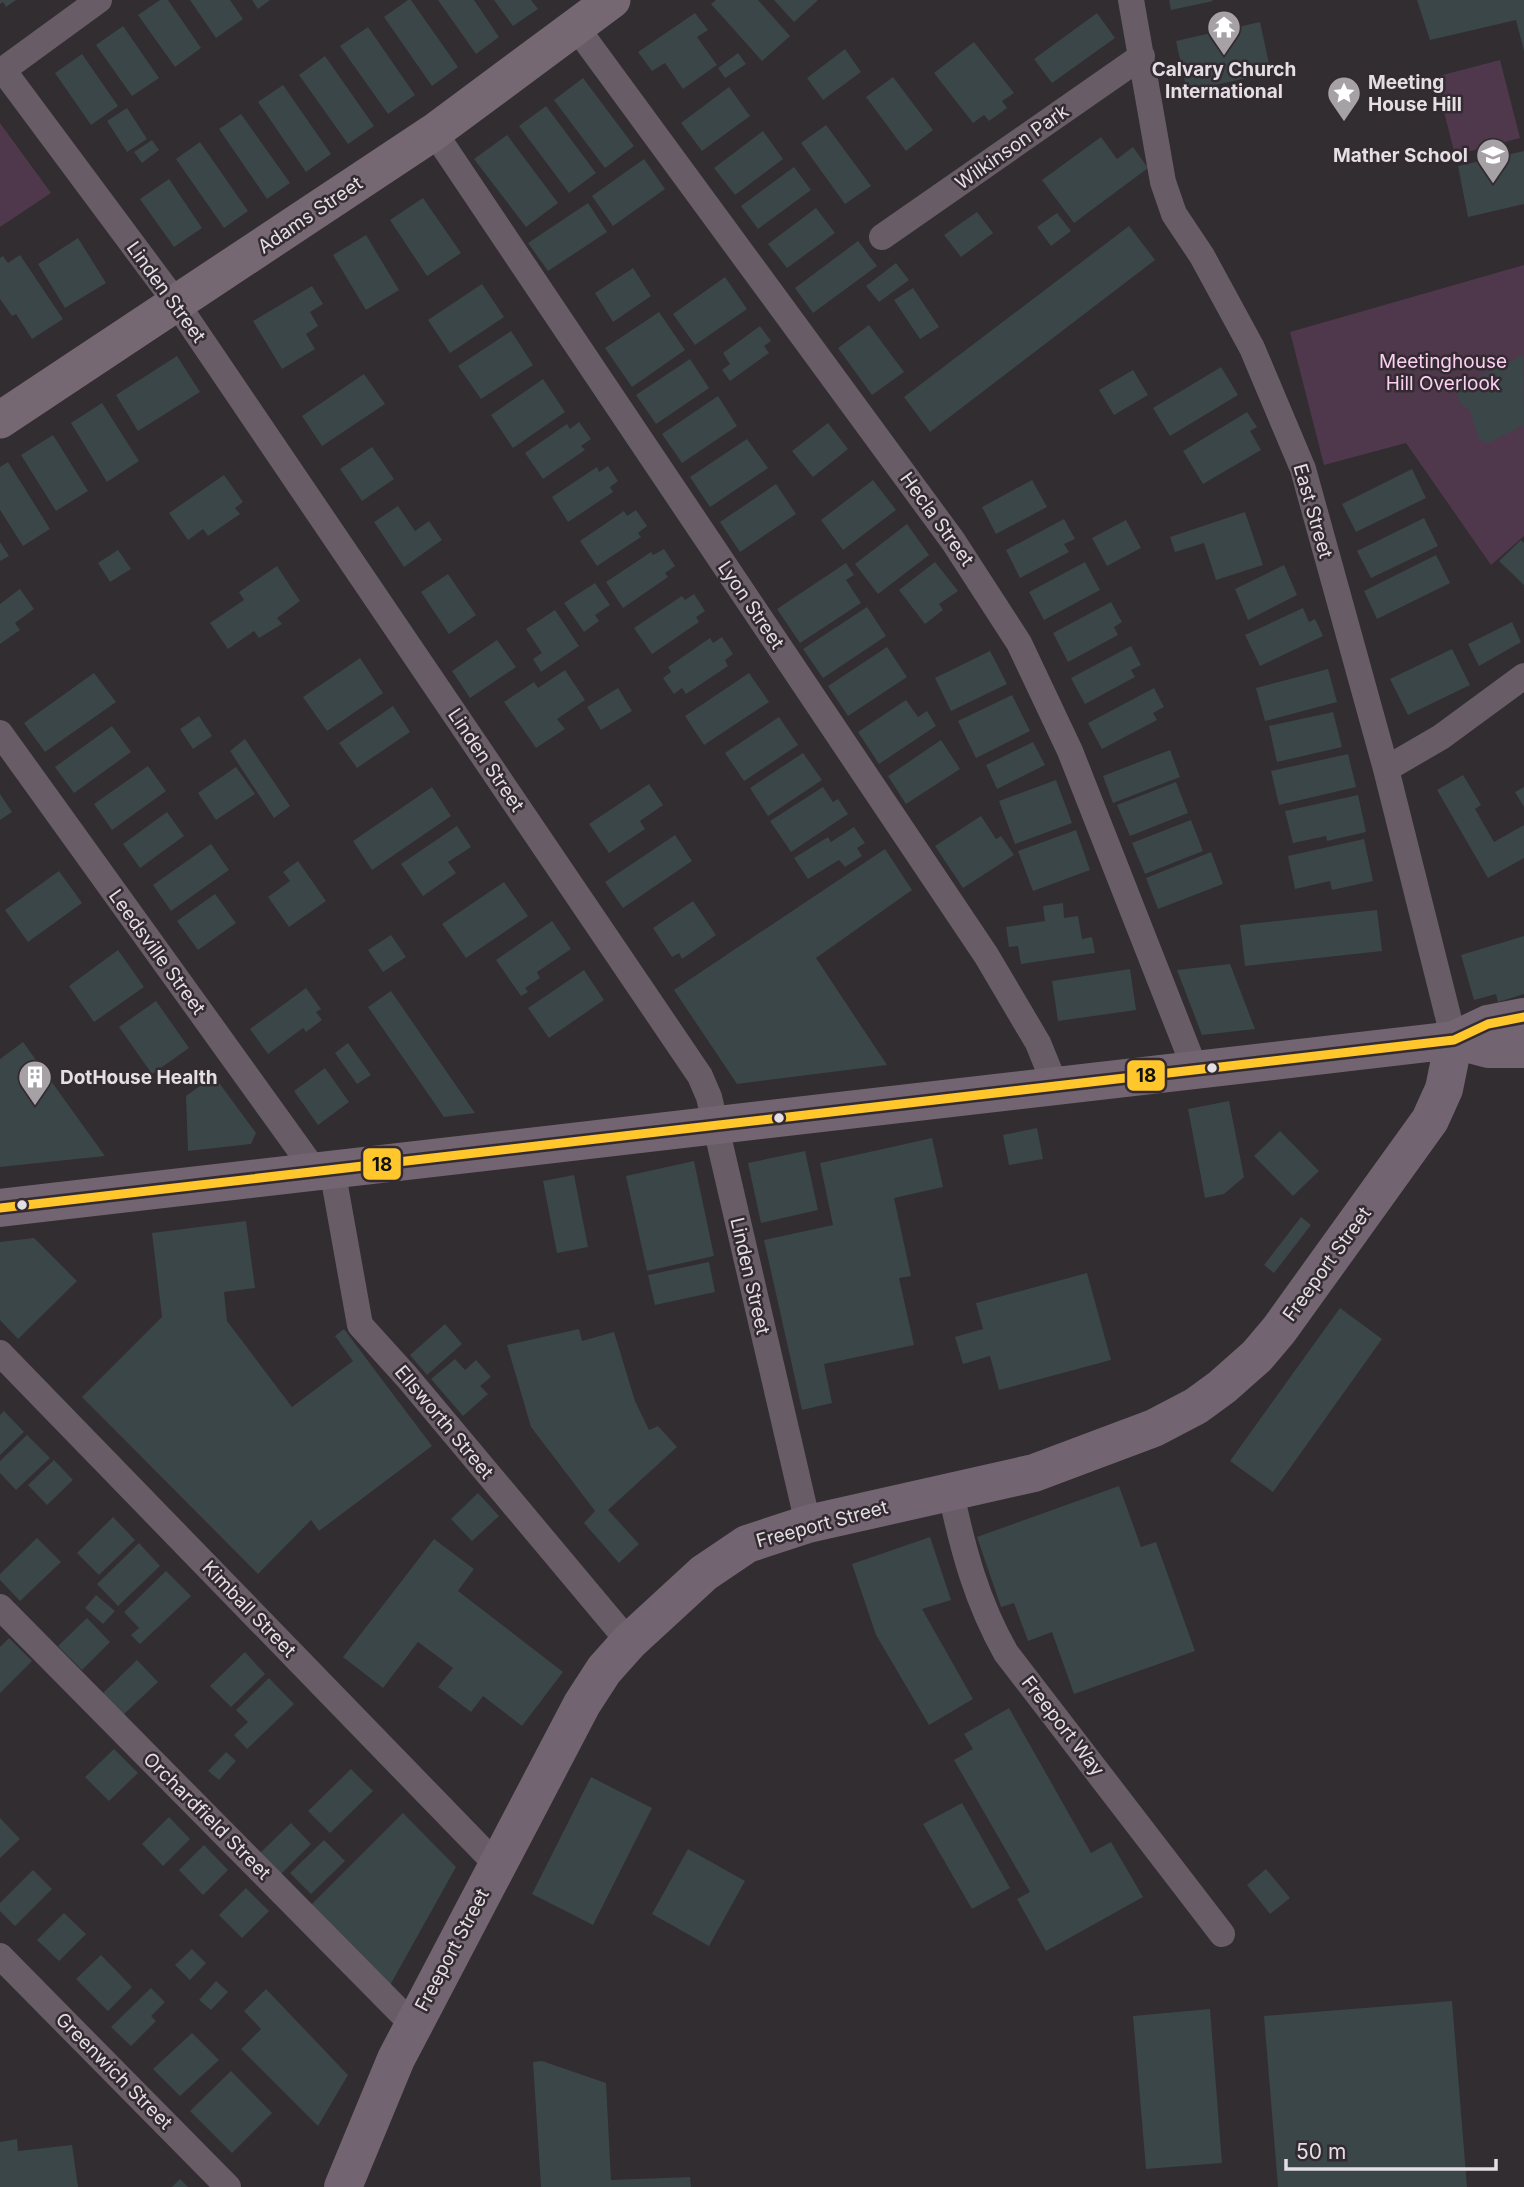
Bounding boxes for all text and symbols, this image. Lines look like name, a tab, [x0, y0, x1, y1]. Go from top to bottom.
temple icon: Calvary Church International	[1205, 8, 1243, 57]
place label: Calvary Church International	[1152, 58, 1296, 103]
place label: Meeting House Hill	[1368, 71, 1462, 116]
place icon: Meeting House Hill	[1325, 74, 1363, 123]
street label: Wilkinson Park	[951, 99, 1073, 195]
school or university icon: Mather School	[1474, 136, 1512, 185]
place label: Mather School	[1333, 144, 1468, 167]
street label: Adams Street	[253, 172, 367, 258]
street label: Linden Street	[122, 237, 210, 347]
park label: Meetinghouse Hill Overlook	[1379, 350, 1507, 395]
street label: East Street	[1289, 461, 1337, 561]
street label: Hecla Street	[895, 468, 979, 570]
street label: Lyon Street	[713, 557, 789, 653]
street label: Linden Street	[443, 704, 529, 816]
street label: Leedsville Street	[104, 885, 210, 1019]
building icon: DotHouse Health	[16, 1058, 54, 1107]
line badge: 18	[1126, 1059, 1166, 1092]
unlabelled marker	[1205, 1061, 1219, 1075]
text: 18	[1136, 1064, 1156, 1087]
place label: DotHouse Health	[60, 1066, 218, 1089]
unlabelled marker	[772, 1111, 786, 1125]
line badge: 18	[362, 1147, 402, 1181]
text: 18	[372, 1153, 392, 1176]
unlabelled marker	[15, 1198, 29, 1212]
street label: Freeport Street	[1278, 1203, 1376, 1325]
street label: Linden Street	[725, 1215, 775, 1337]
street label: Ellsworth Street	[390, 1361, 498, 1483]
street label: Freeport Street	[754, 1495, 890, 1553]
street label: Kimball Street	[197, 1556, 301, 1662]
street label: Freeport Way	[1017, 1671, 1109, 1781]
street label: Orchardfield Street	[139, 1748, 275, 1884]
street label: Freeport Street	[410, 1885, 494, 2015]
street label: Greenwich Street	[51, 2008, 177, 2134]
scale bar	[1286, 2128, 1496, 2172]
text: 50 m	[1296, 2139, 1346, 2164]

